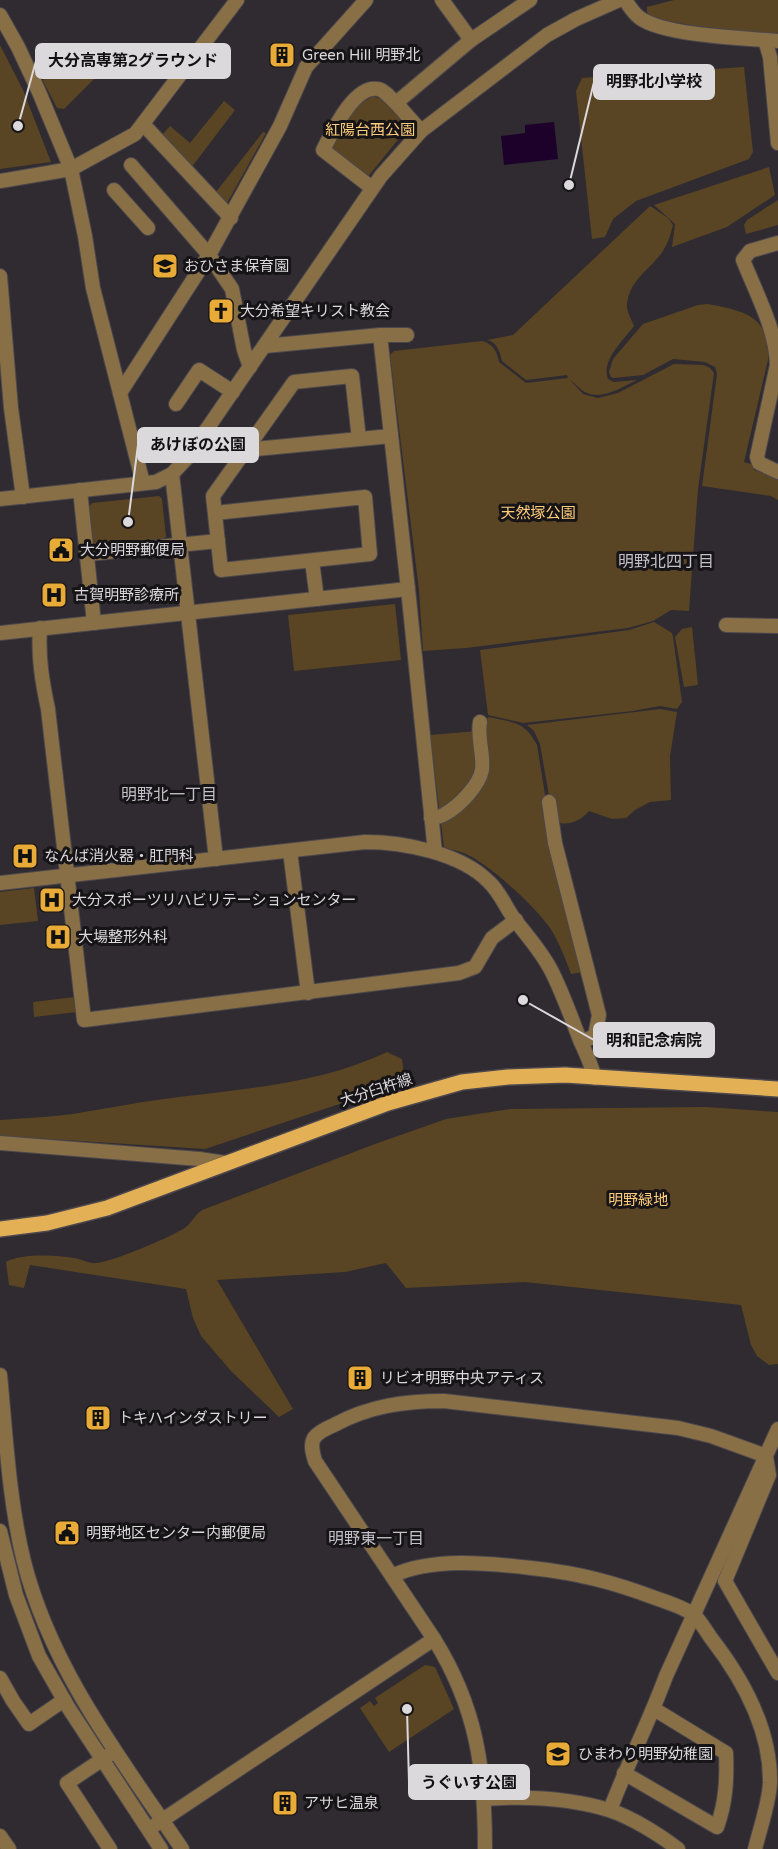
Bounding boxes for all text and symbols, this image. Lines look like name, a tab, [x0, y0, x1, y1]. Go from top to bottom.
building icon: Green Hill 明野北	[267, 40, 297, 70]
callout: 大分高専第2グラウンド	[36, 44, 230, 78]
place label: Green Hill 明野北	[302, 46, 420, 64]
text: 大分高専第2グラウンド	[48, 51, 218, 71]
callout: 明野北小学校	[594, 65, 714, 99]
text: 明野北小学校	[606, 72, 702, 92]
park label: 紅陽台西公園	[325, 121, 415, 139]
school or university icon: おひさま保育園	[150, 251, 180, 281]
place label: おひさま保育園	[184, 257, 289, 275]
church icon: 大分希望キリスト教会	[206, 296, 236, 326]
place label: 大分希望キリスト教会	[240, 302, 390, 320]
callout: あけぼの公園	[138, 428, 258, 462]
text: あけぼの公園	[150, 435, 246, 455]
park label: 天然塚公園	[500, 504, 576, 522]
public building icon: 大分明野郵便局	[46, 535, 76, 565]
place label: 大分明野郵便局	[80, 541, 185, 559]
district label: 明野北四丁目	[618, 552, 714, 572]
hospital icon: 古賀明野診療所	[39, 580, 69, 610]
place label: 古賀明野診療所	[74, 586, 179, 604]
district label: 明野北一丁目	[121, 785, 217, 805]
hospital icon: なんば消火器・肛門科	[10, 841, 40, 871]
place label: なんば消火器・肛門科	[44, 847, 194, 865]
hospital icon: 大分スポーツリハビリテーションセンター	[37, 885, 67, 915]
place label: 大分スポーツリハビリテーションセンター	[72, 891, 356, 909]
hospital icon: 大場整形外科	[43, 922, 73, 952]
place label: 大場整形外科	[78, 928, 168, 946]
callout: 明和記念病院	[594, 1023, 714, 1057]
text: 明和記念病院	[606, 1031, 702, 1051]
street label: 大分臼杵線	[338, 1070, 414, 1110]
park label: 明野緑地	[608, 1191, 668, 1209]
building icon: リビオ明野中央アティス	[345, 1363, 375, 1393]
place label: リビオ明野中央アティス	[380, 1369, 544, 1387]
building icon: トキハインダストリー	[83, 1403, 113, 1433]
place label: トキハインダストリー	[118, 1409, 268, 1427]
public building icon: 明野地区センター内郵便局	[52, 1518, 82, 1548]
place label: 明野地区センター内郵便局	[86, 1524, 266, 1542]
district label: 明野東一丁目	[328, 1529, 424, 1549]
school or university icon: ひまわり明野幼稚園	[543, 1739, 573, 1769]
place label: ひまわり明野幼稚園	[578, 1745, 713, 1763]
callout: うぐいす公園	[409, 1765, 529, 1799]
text: うぐいす公園	[421, 1773, 517, 1793]
building icon: アサヒ温泉	[270, 1788, 300, 1818]
place label: アサヒ温泉	[304, 1794, 379, 1812]

